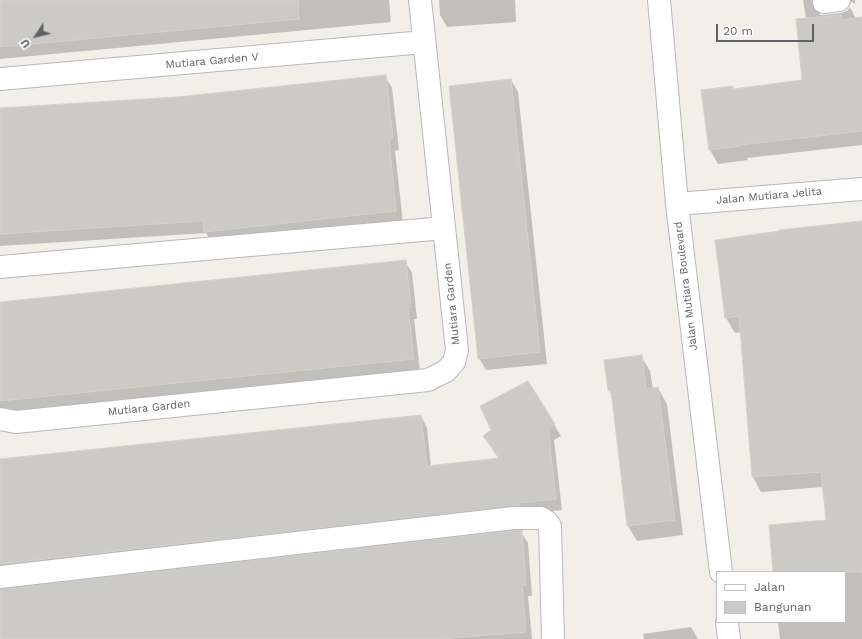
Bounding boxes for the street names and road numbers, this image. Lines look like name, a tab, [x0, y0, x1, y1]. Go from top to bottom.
street label: Mutiara Garden V	[165, 50, 259, 72]
street label: Jalan Mutiara Jelita	[716, 185, 822, 207]
street label: Jalan Mutiara Boulevard	[672, 221, 700, 351]
street label: Mutiara Garden	[441, 262, 463, 346]
street label: Mutiara Garden	[107, 397, 191, 419]

